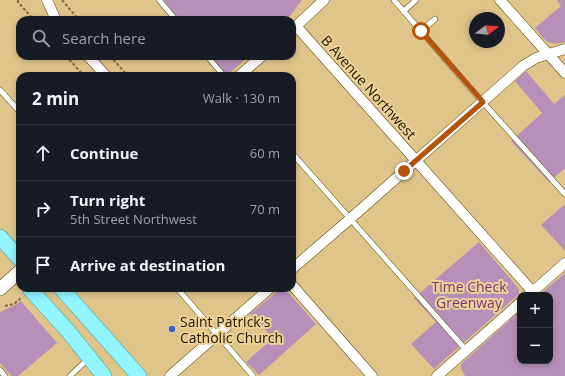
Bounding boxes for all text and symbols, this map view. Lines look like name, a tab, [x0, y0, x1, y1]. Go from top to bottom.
north arrow	[469, 12, 505, 48]
search box	[16, 16, 296, 60]
route start	[412, 22, 430, 40]
icon: search	[30, 27, 52, 49]
text: Search here	[62, 28, 146, 48]
street label: B Avenue Northwest	[317, 31, 421, 143]
text: 2 min	[32, 87, 79, 110]
text: Walk · 130 m	[203, 89, 280, 107]
icon: ahead	[32, 142, 54, 164]
text: Continue	[70, 143, 138, 163]
text: 60 m	[250, 144, 280, 162]
route end	[395, 162, 413, 180]
text: Turn right	[70, 190, 145, 210]
icon: right	[32, 198, 54, 220]
text: 70 m	[250, 200, 280, 218]
text: 5th Street Northwest	[70, 210, 197, 228]
icon: arrive	[32, 254, 54, 276]
text: Arrive at destination	[70, 255, 225, 275]
park label: Time Check Greenway	[431, 277, 507, 312]
map controls	[517, 292, 553, 364]
button: +	[517, 292, 553, 328]
place label: Saint Patrick's Catholic Church	[180, 312, 283, 347]
marker: Saint Patrick's Catholic Church	[167, 324, 177, 334]
button: −	[517, 328, 553, 364]

